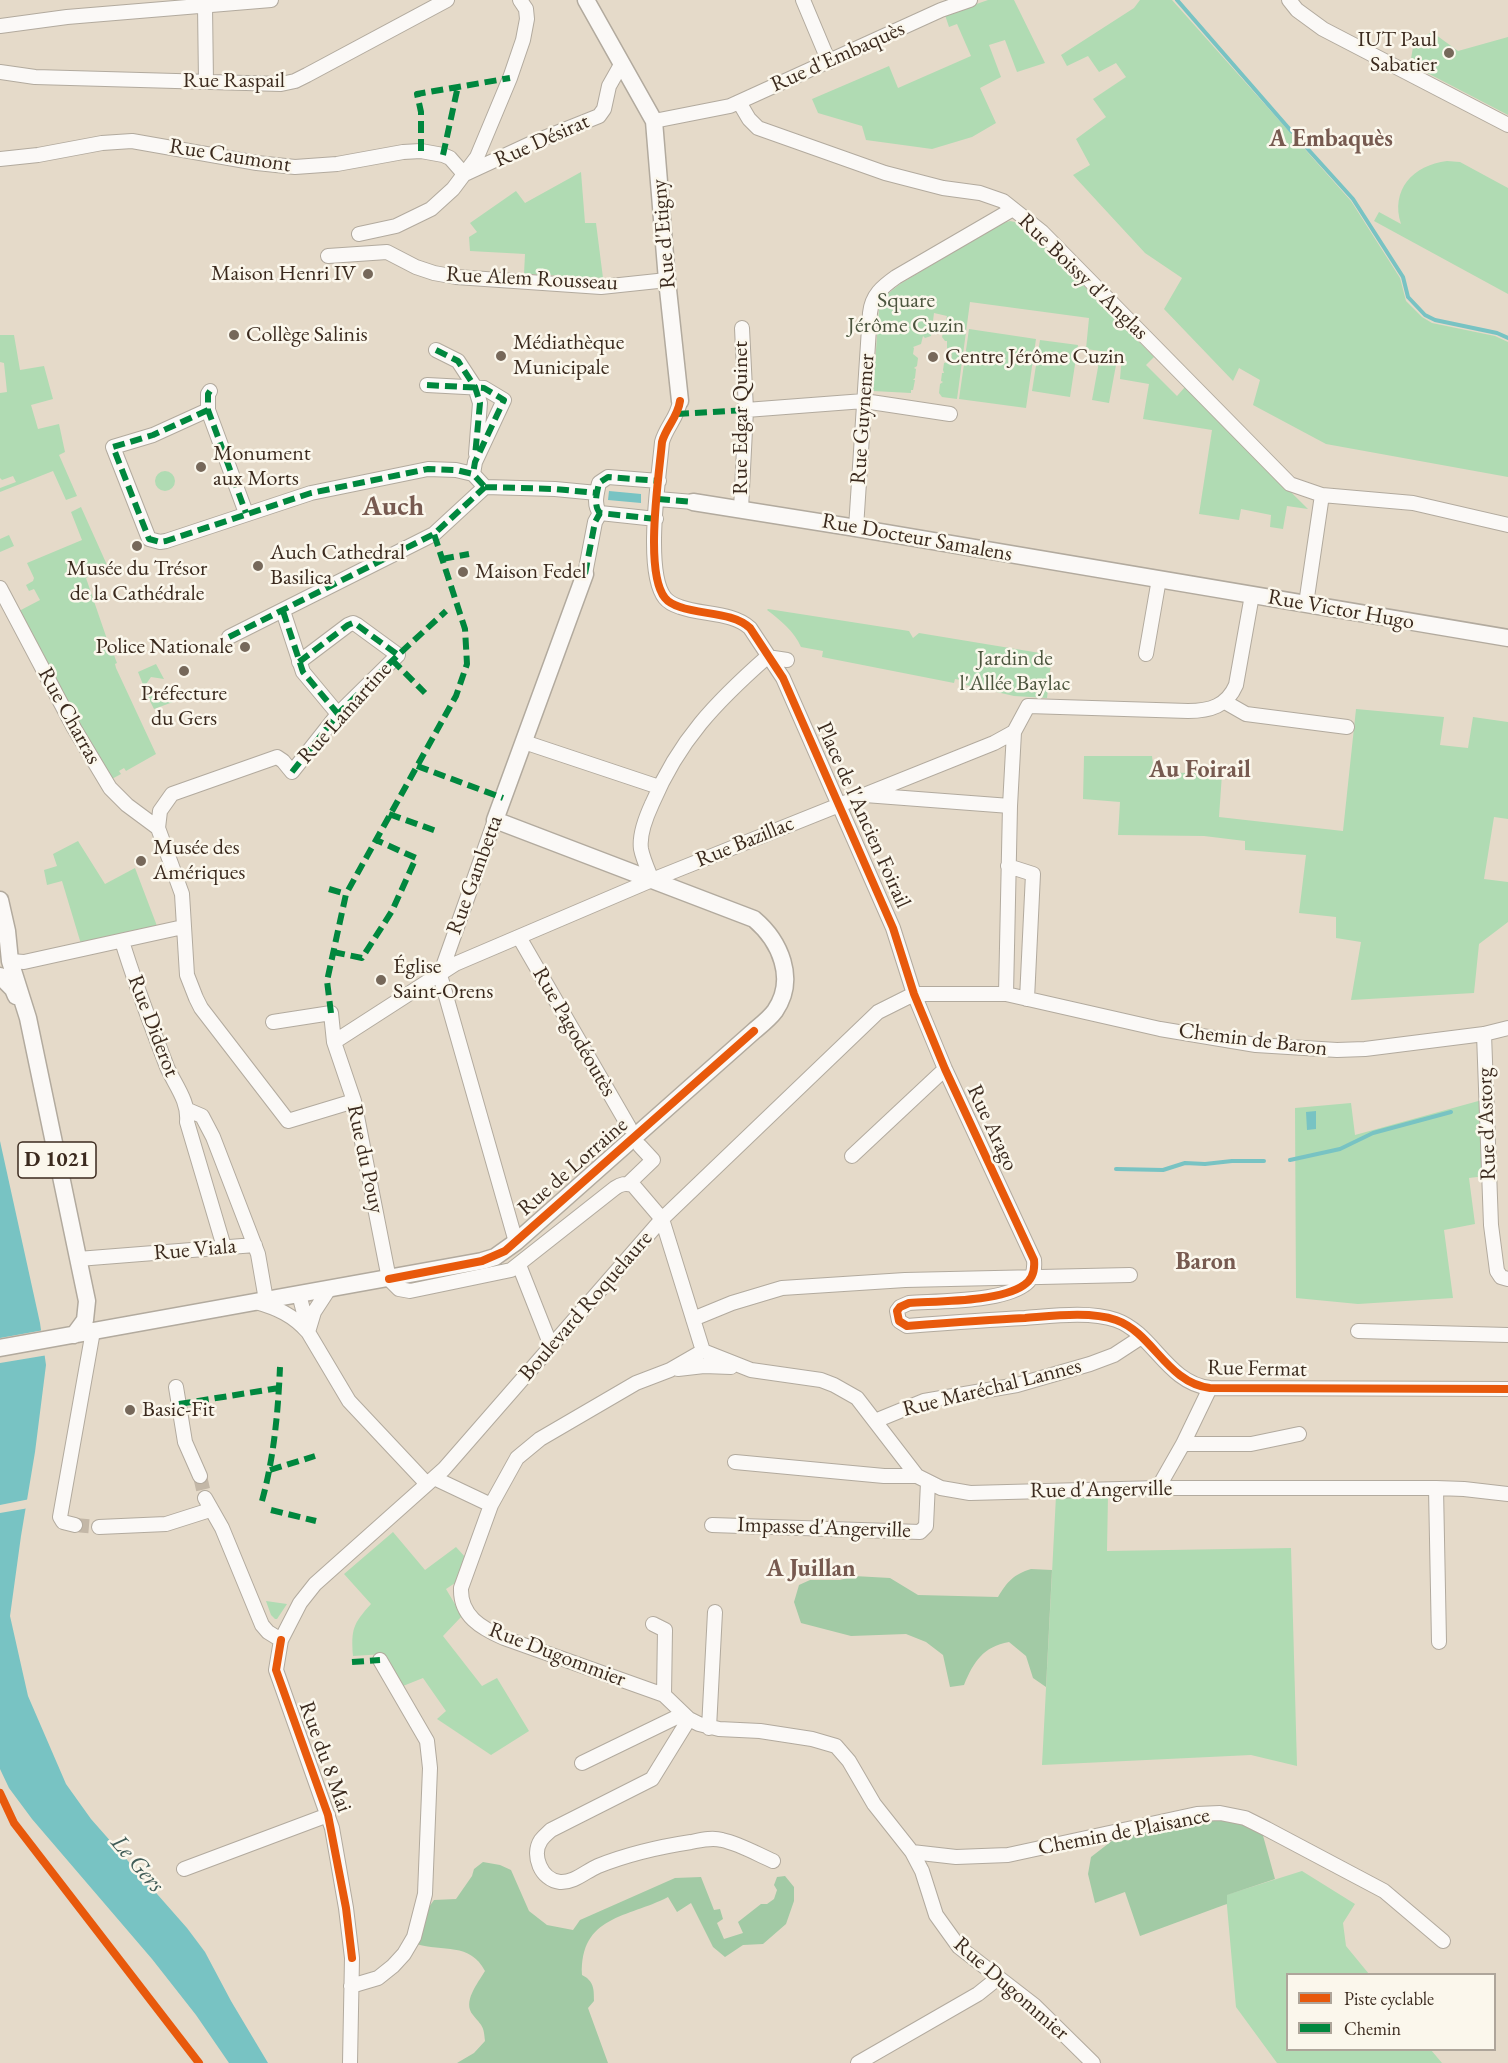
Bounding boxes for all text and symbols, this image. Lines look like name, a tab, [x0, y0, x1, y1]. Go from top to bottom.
street label: Rue d'Embaquès	[767, 16, 909, 98]
place label: IUT Paul Sabatier	[1357, 27, 1437, 78]
marker: IUT Paul Sabatier	[1442, 46, 1456, 60]
street label: Rue Raspail	[183, 68, 285, 94]
street label: Rue Désirat	[491, 108, 593, 174]
district label: A Embaquès	[1269, 125, 1393, 153]
street label: Rue Caumont	[167, 133, 293, 179]
street label: Rue d'Etigny	[646, 178, 682, 290]
street label: Rue Boissy d'Anglas	[1012, 208, 1154, 346]
place label: Maison Henri IV	[211, 261, 356, 287]
street label: Rue Alem Rousseau	[445, 261, 619, 297]
marker: Maison Henri IV	[361, 267, 375, 281]
park label: Square Jérôme Cuzin	[848, 288, 964, 340]
place label: Collège Salinis	[246, 322, 368, 348]
marker: Collège Salinis	[227, 328, 241, 342]
place label: Médiathèque Municipale	[513, 330, 624, 382]
street label: Rue Edgar Quinet	[728, 341, 754, 495]
place label: Centre Jérôme Cuzin	[945, 344, 1125, 370]
marker: Médiathèque Municipale	[494, 349, 508, 363]
marker: Centre Jérôme Cuzin	[926, 350, 940, 364]
street label: Rue Guynemer	[845, 353, 881, 485]
place label: Monument aux Morts	[213, 441, 311, 493]
marker: Monument aux Morts	[194, 460, 208, 474]
district label: Auch	[362, 490, 424, 524]
street label: Rue Docteur Samalens	[820, 508, 1014, 568]
marker: Musée du Trésor de la Cathédrale	[130, 539, 144, 553]
place label: Auch Cathedral Basilica	[270, 540, 405, 592]
place label: Musée du Trésor de la Cathédrale	[67, 556, 207, 608]
marker: Auch Cathedral Basilica	[251, 559, 265, 573]
place label: Maison Fedel	[475, 559, 587, 585]
marker: Maison Fedel	[456, 565, 470, 579]
street label: Rue Victor Hugo	[1266, 584, 1416, 636]
place label: Police Nationale	[96, 634, 233, 660]
marker: Police Nationale	[238, 640, 252, 654]
park label: Jardin de l'Allée Baylac	[960, 646, 1070, 698]
street label: Rue Lamartine	[292, 657, 398, 769]
street label: Rue Charras	[32, 663, 106, 769]
marker: Préfecture du Gers	[177, 664, 191, 678]
place label: Préfecture du Gers	[141, 681, 227, 732]
street label: Place de l'Ancien Foirail	[810, 718, 916, 912]
district label: Au Foirail	[1149, 756, 1251, 784]
street label: Rue Bazillac	[692, 810, 798, 874]
street label: Rue Gambetta	[441, 812, 509, 938]
place label: Musée des Amériques	[153, 835, 245, 886]
marker: Musée des Amériques	[134, 854, 148, 868]
place label: Église Saint-Orens	[393, 954, 493, 1005]
street label: Rue Pagodéoutès	[526, 963, 622, 1101]
street label: Rue Diderot	[121, 971, 185, 1081]
marker: Église Saint-Orens	[374, 973, 388, 987]
street label: Chemin de Baron	[1177, 1018, 1329, 1062]
street label: Rue d'Astorg	[1472, 1067, 1502, 1181]
street label: Rue Arago	[961, 1081, 1023, 1175]
street label: Rue du Pouy	[341, 1102, 389, 1216]
street label: Rue de Lorraine	[513, 1112, 633, 1222]
road number: D 1021	[18, 1142, 96, 1178]
street label: Boulevard Roquelaure	[514, 1226, 658, 1386]
street label: Rue Viala	[153, 1233, 237, 1267]
district label: Baron	[1176, 1248, 1236, 1276]
street label: Rue Maréchal Lannes	[900, 1353, 1084, 1423]
street label: Rue Fermat	[1207, 1355, 1307, 1383]
place label: Basic-Fit	[142, 1397, 215, 1423]
marker: Basic-Fit	[123, 1403, 137, 1417]
street label: Rue d'Angerville	[1030, 1476, 1172, 1504]
street label: Impasse d'Angerville	[737, 1512, 911, 1544]
district label: A Juillan	[766, 1555, 856, 1583]
street label: Rue Dugommier	[485, 1617, 629, 1693]
street label: Rue du 8 Mai	[293, 1698, 357, 1816]
street label: Chemin de Plaisance	[1036, 1802, 1212, 1862]
water label: Le Gers	[104, 1829, 170, 1899]
street label: Rue Dugommier	[948, 1932, 1074, 2046]
legend	[1286, 1973, 1496, 2051]
text: Piste cyclable	[1344, 1987, 1434, 2010]
text: Chemin	[1344, 2017, 1401, 2040]

